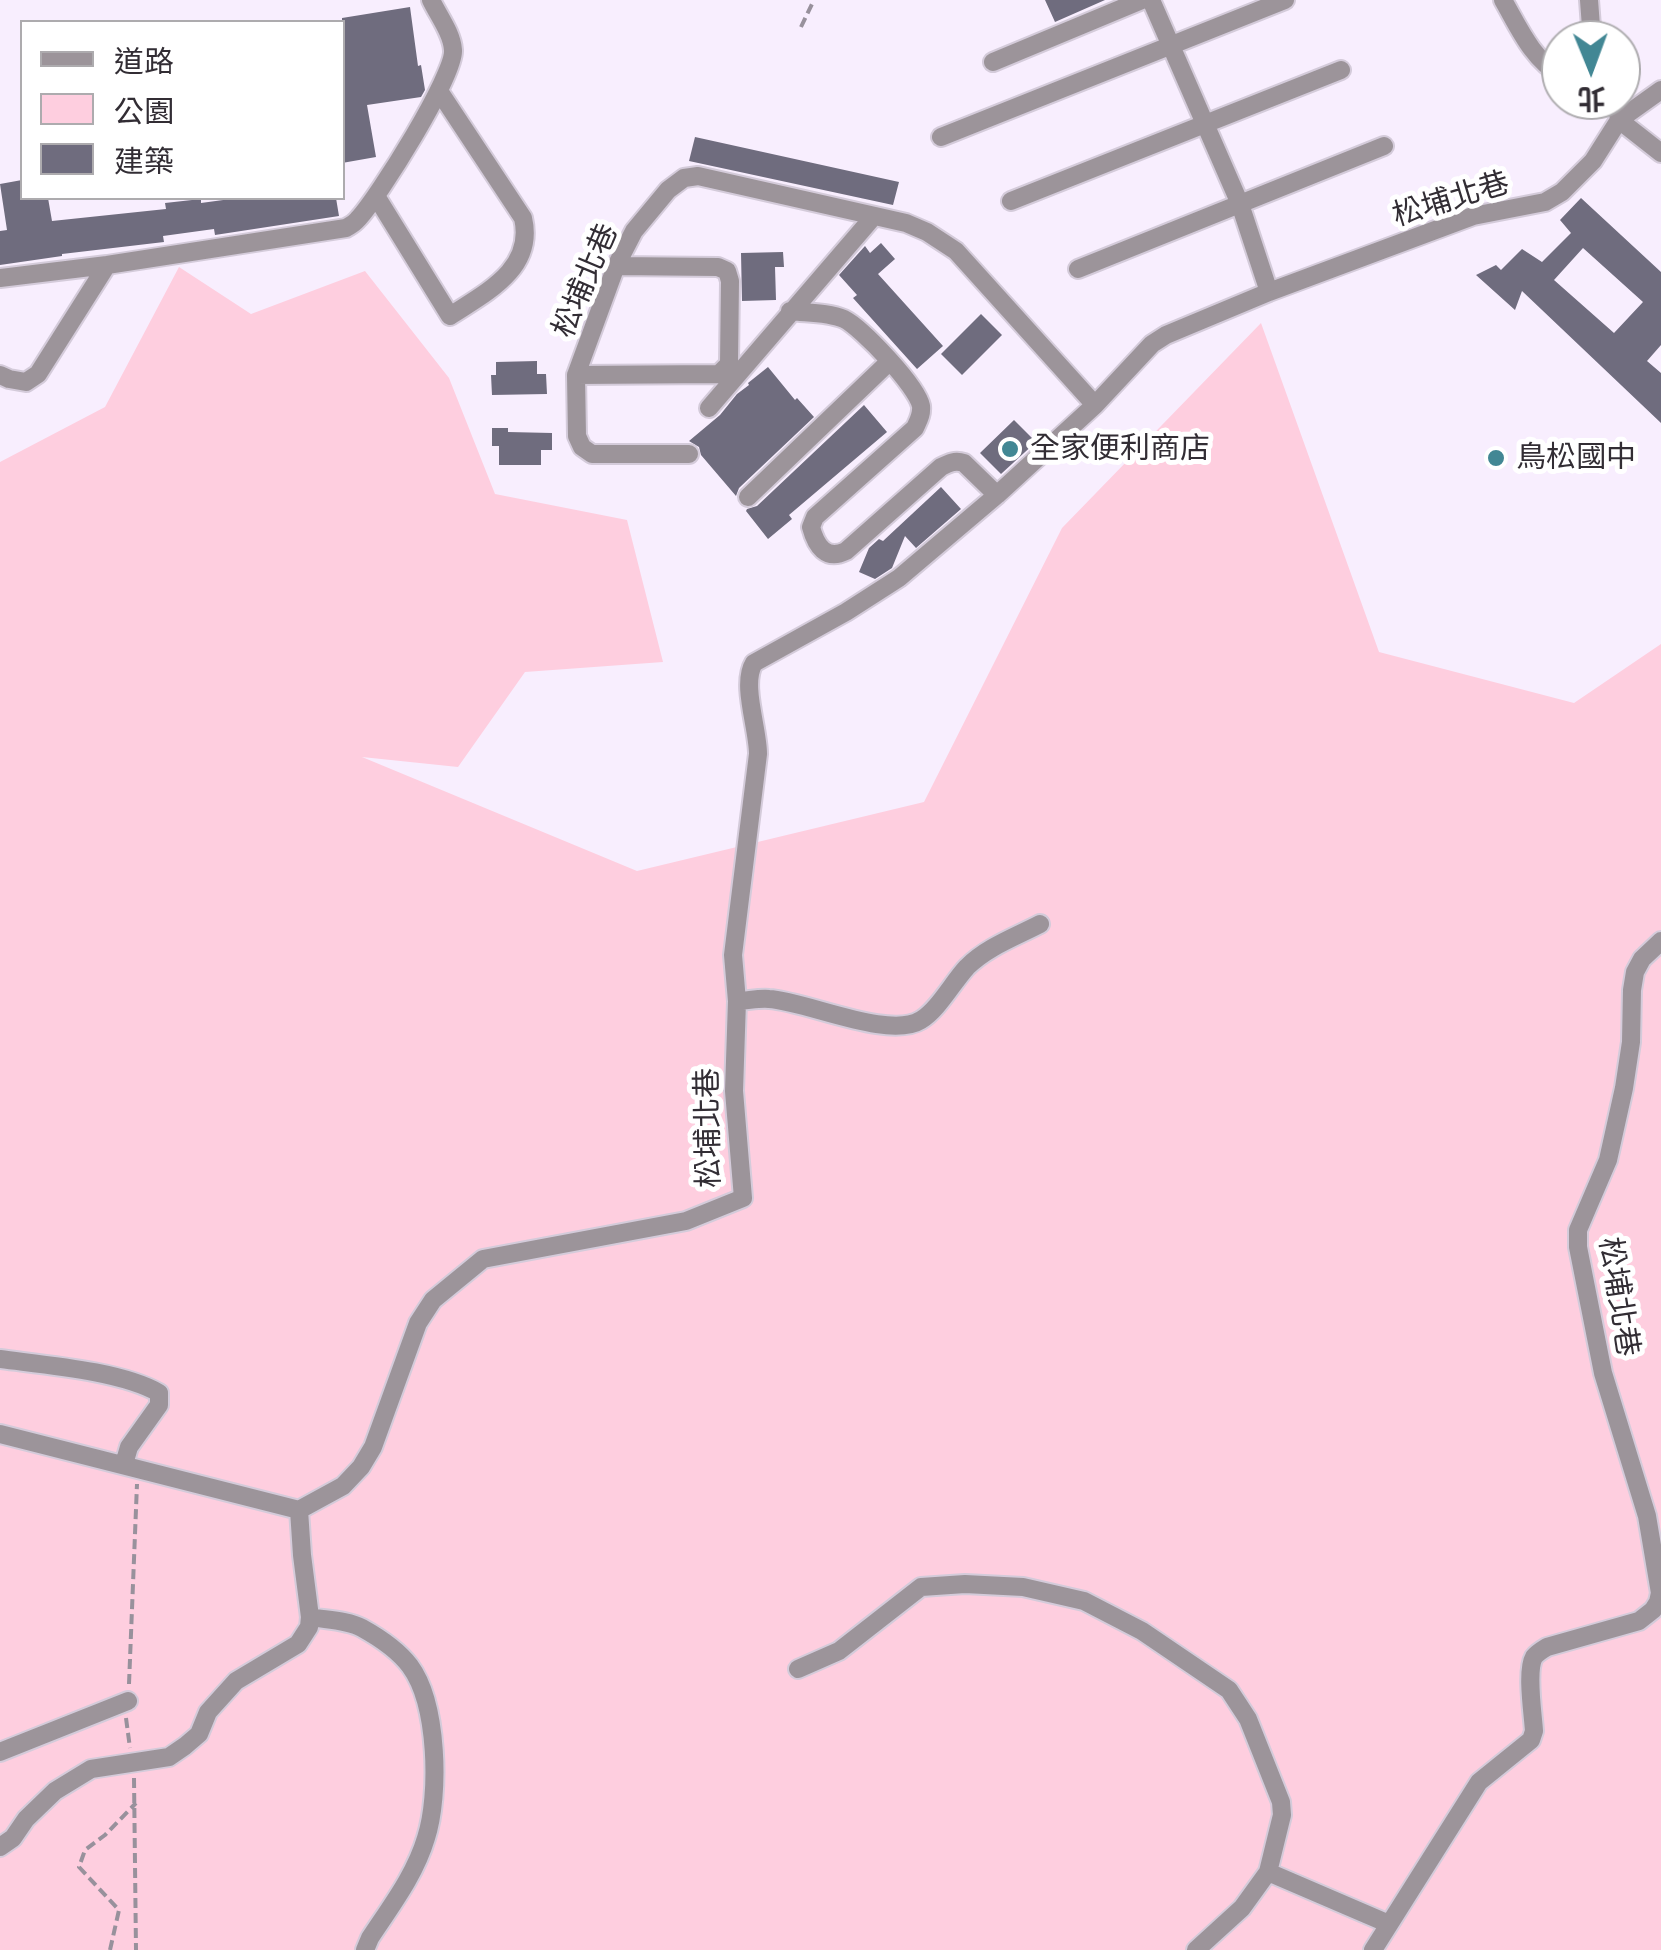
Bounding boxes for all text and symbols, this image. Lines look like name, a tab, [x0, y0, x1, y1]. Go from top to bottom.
legend	[20, 20, 345, 200]
north arrow	[1541, 20, 1641, 120]
text: 道路	[114, 44, 174, 80]
text: 北	[1577, 82, 1606, 115]
text: 公園	[114, 94, 174, 130]
text: 建築	[114, 144, 174, 180]
street label: 松埔北巷	[1388, 165, 1514, 235]
street label: 松埔北巷	[546, 219, 626, 343]
place label: 全家便利商店	[1030, 431, 1210, 467]
marker: 全家便利商店	[999, 438, 1021, 460]
place label: 鳥松國中	[1516, 440, 1636, 476]
marker: 鳥松國中	[1485, 447, 1507, 469]
street label: 松埔北巷	[690, 1068, 728, 1188]
street label: 松埔北巷	[1591, 1235, 1645, 1359]

